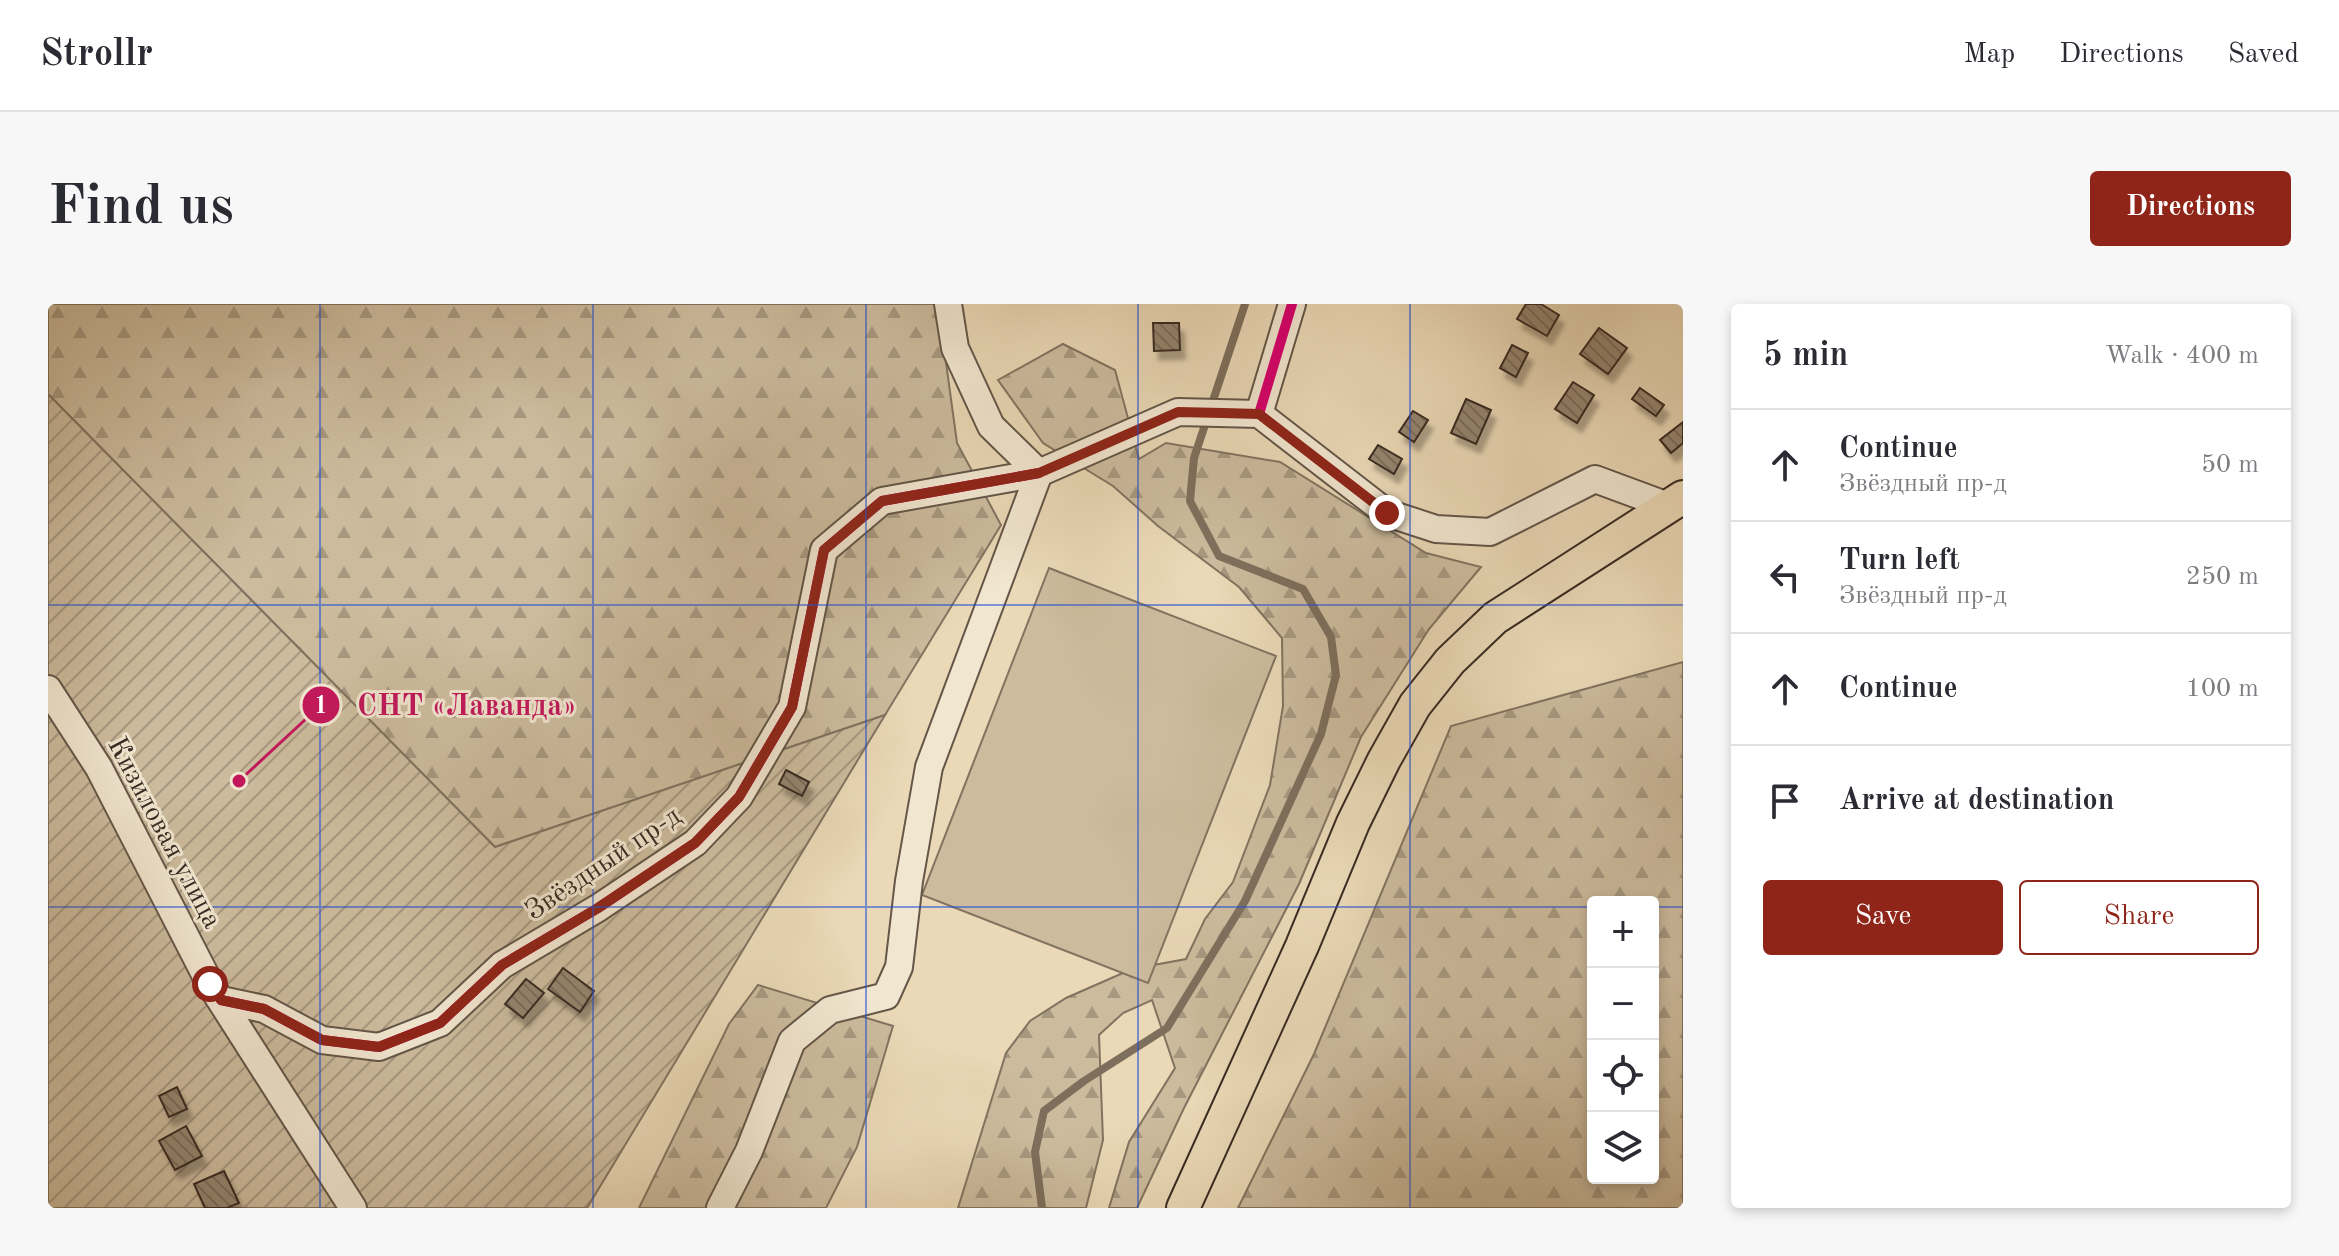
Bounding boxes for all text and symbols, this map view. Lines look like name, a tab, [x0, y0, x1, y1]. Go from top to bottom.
text: Strollr	[40, 36, 153, 74]
text: Map	[1963, 41, 2015, 69]
text: Directions	[2059, 41, 2184, 69]
text: Saved	[2228, 41, 2299, 69]
button: Directions	[2090, 171, 2291, 246]
text: Find us	[48, 180, 234, 236]
text: 5 min	[1763, 339, 1848, 373]
text: Walk · 400 m	[2105, 343, 2259, 369]
text: Continue	[1839, 434, 1958, 464]
icon: ahead	[1763, 443, 1807, 487]
text: 50 m	[2201, 452, 2259, 478]
text: Звёздный пр-д	[1839, 471, 2006, 497]
route end	[1369, 495, 1405, 531]
text: Turn left	[1839, 546, 1960, 576]
icon: left	[1763, 555, 1807, 599]
text: 250 m	[2186, 564, 2259, 590]
text: Звёздный пр-д	[1839, 583, 2006, 609]
icon: ahead	[1763, 667, 1807, 711]
text: Continue	[1839, 674, 1958, 704]
text: 100 m	[2186, 676, 2259, 702]
callout: СНТ «Лаванда»	[301, 678, 593, 732]
text: СНТ «Лаванда»	[357, 692, 577, 722]
text: 1	[314, 695, 328, 719]
street label: Кизиловая улица	[101, 733, 226, 934]
icon: arrive	[1763, 779, 1807, 823]
text: Arrive at destination	[1839, 786, 2114, 816]
street label: Звёздный пр-д	[521, 802, 686, 927]
button: Save	[1763, 880, 2003, 955]
button: Share	[2019, 880, 2259, 955]
map controls	[1587, 896, 1659, 1184]
button: +	[1587, 896, 1659, 968]
route start	[192, 966, 228, 1002]
button: −	[1587, 968, 1659, 1040]
button: locate	[1587, 1040, 1659, 1112]
button: layers	[1587, 1112, 1659, 1184]

